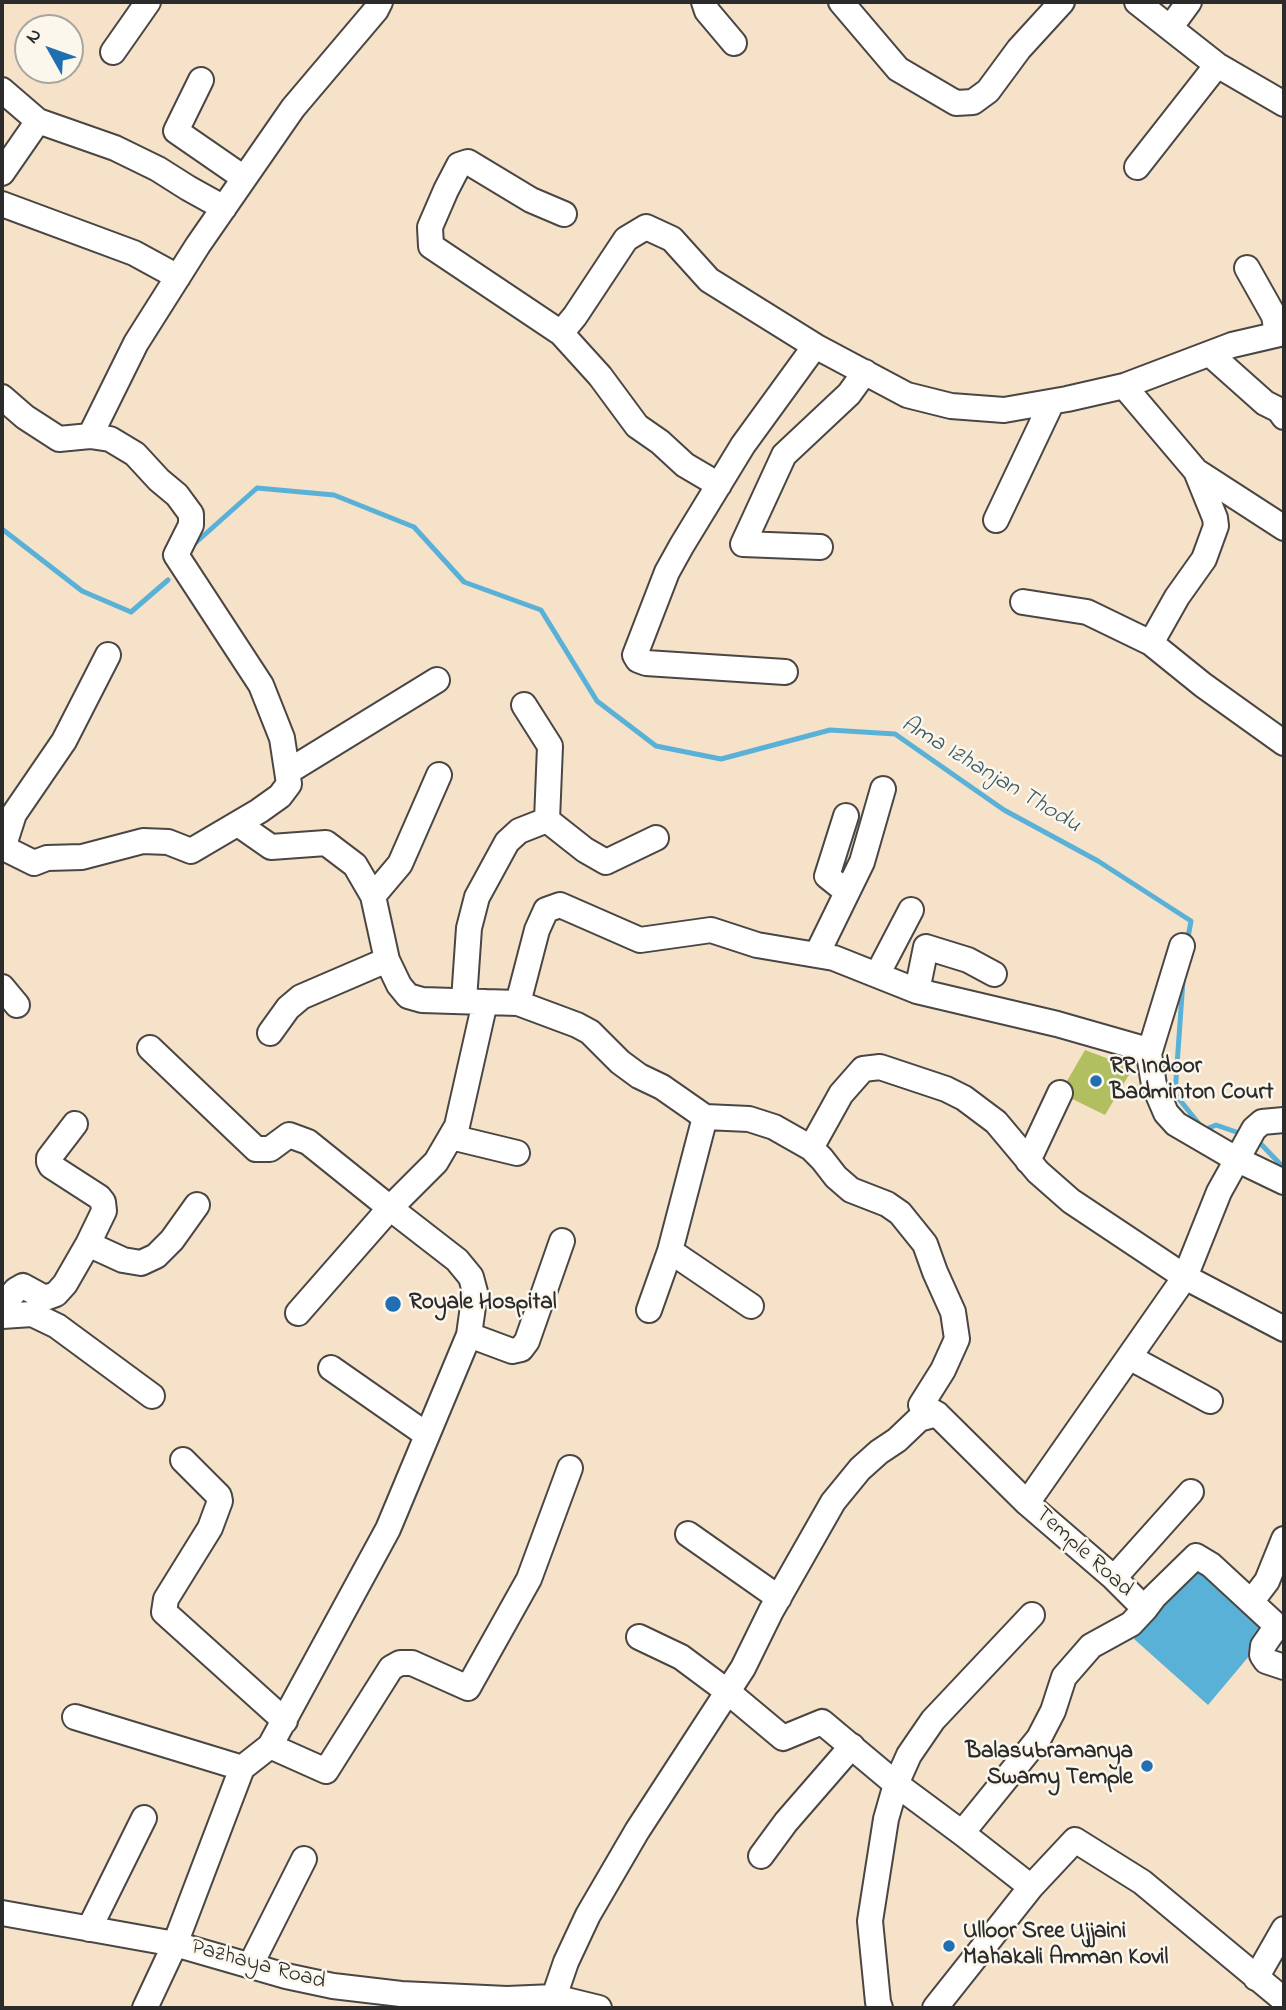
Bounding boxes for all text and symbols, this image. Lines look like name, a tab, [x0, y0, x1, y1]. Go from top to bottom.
north arrow	[14, 14, 84, 84]
text: N	[20, 23, 49, 50]
water label: Ama Izhanjan Thodu	[895, 711, 1085, 841]
place label: RR Indoor Badminton Court	[1110, 1054, 1273, 1108]
marker: RR Indoor Badminton Court	[1088, 1073, 1104, 1089]
place label: Royale Hospital	[409, 1290, 556, 1318]
marker: Royale Hospital	[383, 1294, 403, 1314]
street label: Temple Road	[1028, 1502, 1138, 1604]
place label: Balasubramanya Swamy Temple	[966, 1739, 1133, 1793]
marker: Balasubramanya Swamy Temple	[1139, 1758, 1155, 1774]
place label: Ulloor Sree Ujjaini Mahakali Amman Kovil	[963, 1919, 1168, 1973]
street label: Pazhaya Road	[188, 1935, 328, 1997]
marker: Ulloor Sree Ujjaini Mahakali Amman Kovil	[941, 1938, 957, 1954]

